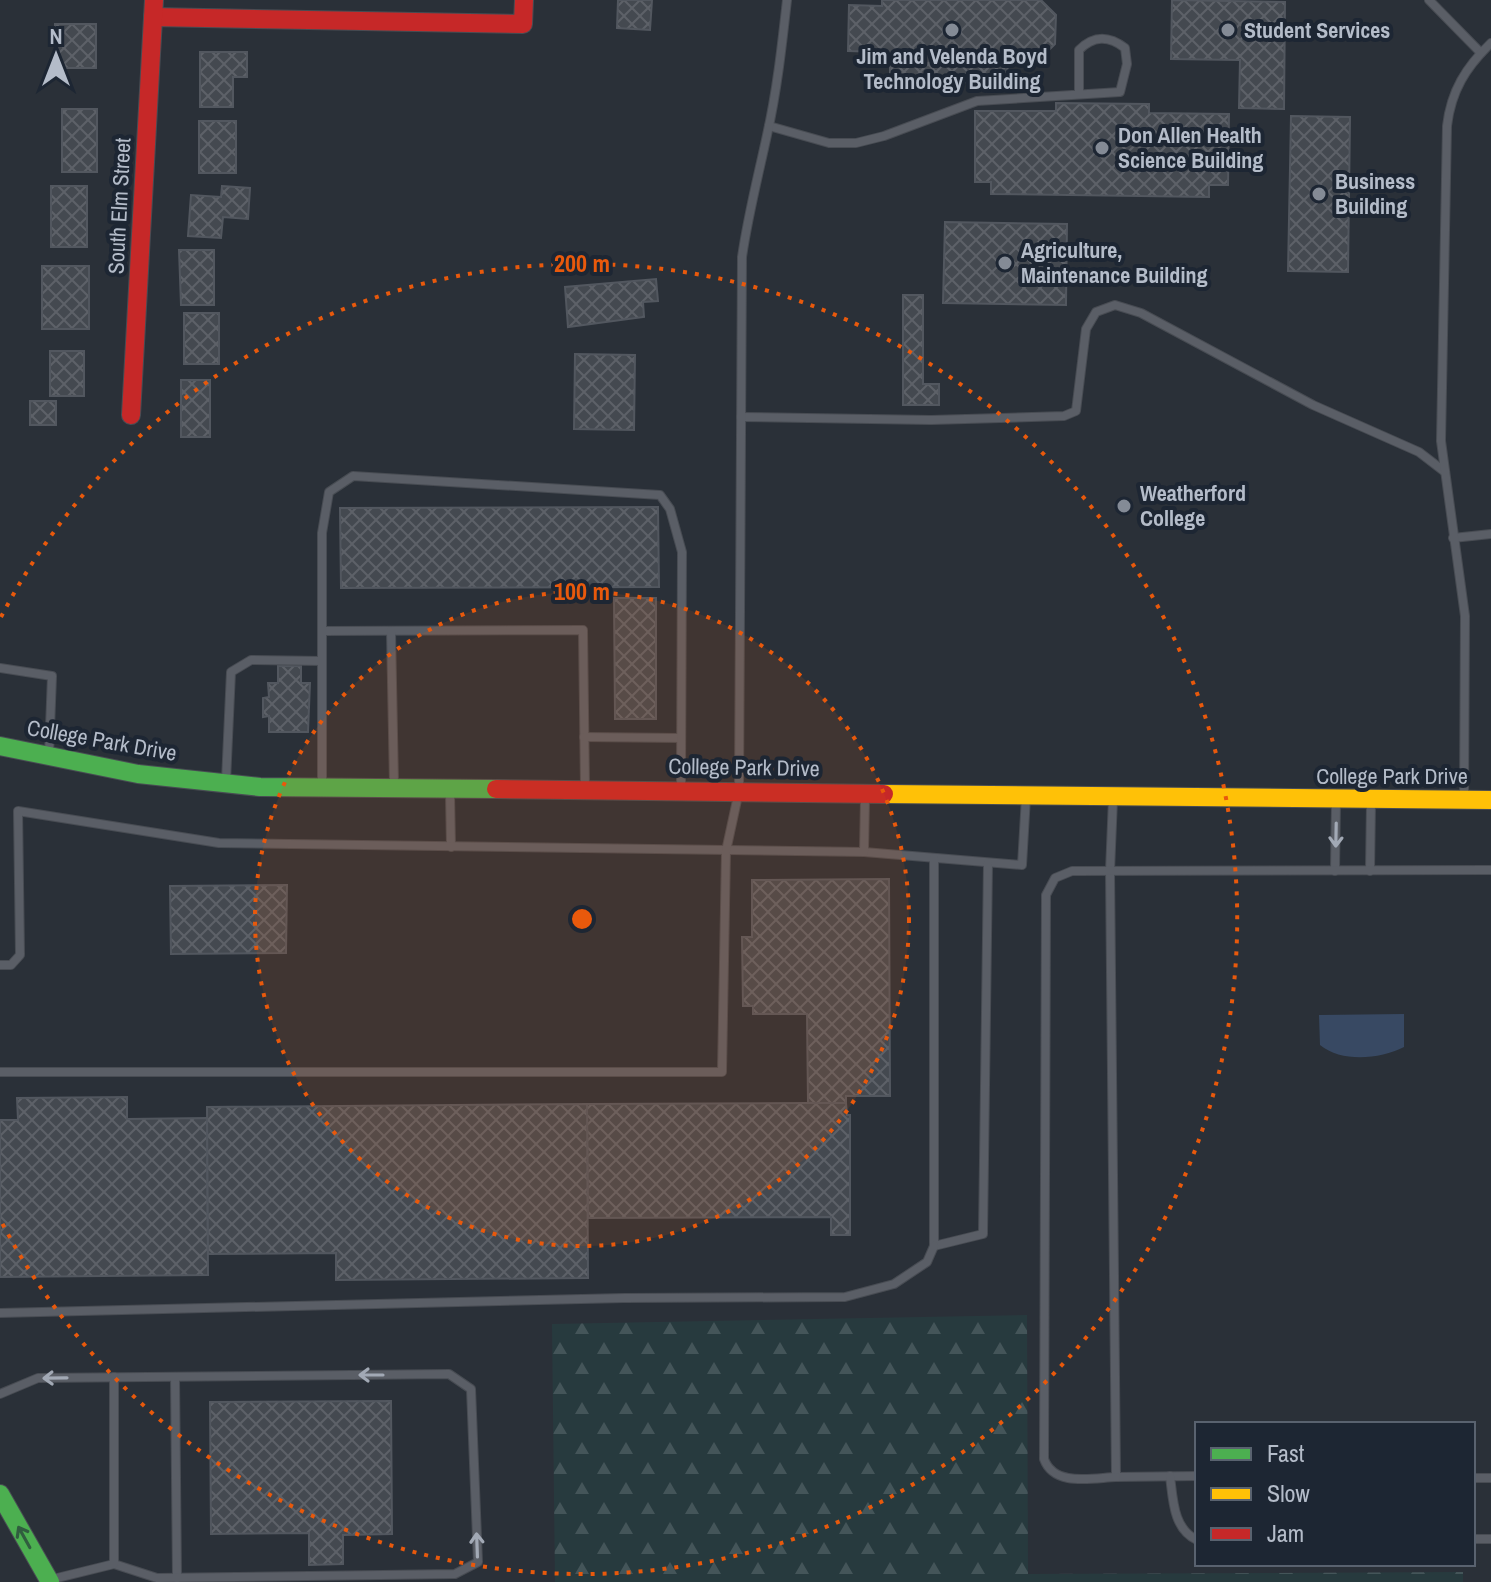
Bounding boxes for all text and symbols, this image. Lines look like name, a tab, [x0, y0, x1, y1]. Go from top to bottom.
place label: Student Services	[1244, 15, 1390, 45]
north arrow	[16, 16, 96, 96]
text: N	[49, 21, 63, 51]
marker: Jim and Velenda Boyd Technology Building	[943, 21, 961, 39]
marker: Student Services	[1219, 21, 1237, 39]
place label: Jim and Velenda Boyd Technology Building	[856, 41, 1048, 96]
place label: Don Allen Health Science Building	[1118, 120, 1263, 175]
street label: South Elm Street	[100, 137, 138, 275]
marker: Don Allen Health Science Building	[1093, 139, 1111, 157]
place label: Business Building	[1335, 166, 1415, 221]
marker: Business Building	[1310, 185, 1328, 203]
place label: Agriculture, Maintenance Building	[1021, 235, 1207, 290]
text: 200 m	[554, 247, 610, 279]
marker: Agriculture, Maintenance Building	[996, 254, 1014, 272]
place label: Weatherford College	[1140, 478, 1246, 533]
marker: Weatherford College	[1115, 497, 1133, 515]
text: 100 m	[554, 575, 610, 607]
street label: College Park Drive	[25, 712, 179, 768]
street label: College Park Drive	[668, 751, 820, 783]
street label: College Park Drive	[1316, 761, 1468, 791]
one-way arrow	[1328, 821, 1343, 848]
centre of rings	[568, 905, 596, 933]
one-way arrow	[358, 1367, 385, 1383]
one-way arrow	[42, 1370, 69, 1385]
legend	[1195, 1422, 1475, 1566]
text: Fast	[1267, 1437, 1305, 1469]
text: Slow	[1267, 1477, 1310, 1509]
text: Jam	[1267, 1517, 1304, 1549]
one-way arrow	[16, 1526, 32, 1549]
one-way arrow	[470, 1532, 485, 1559]

